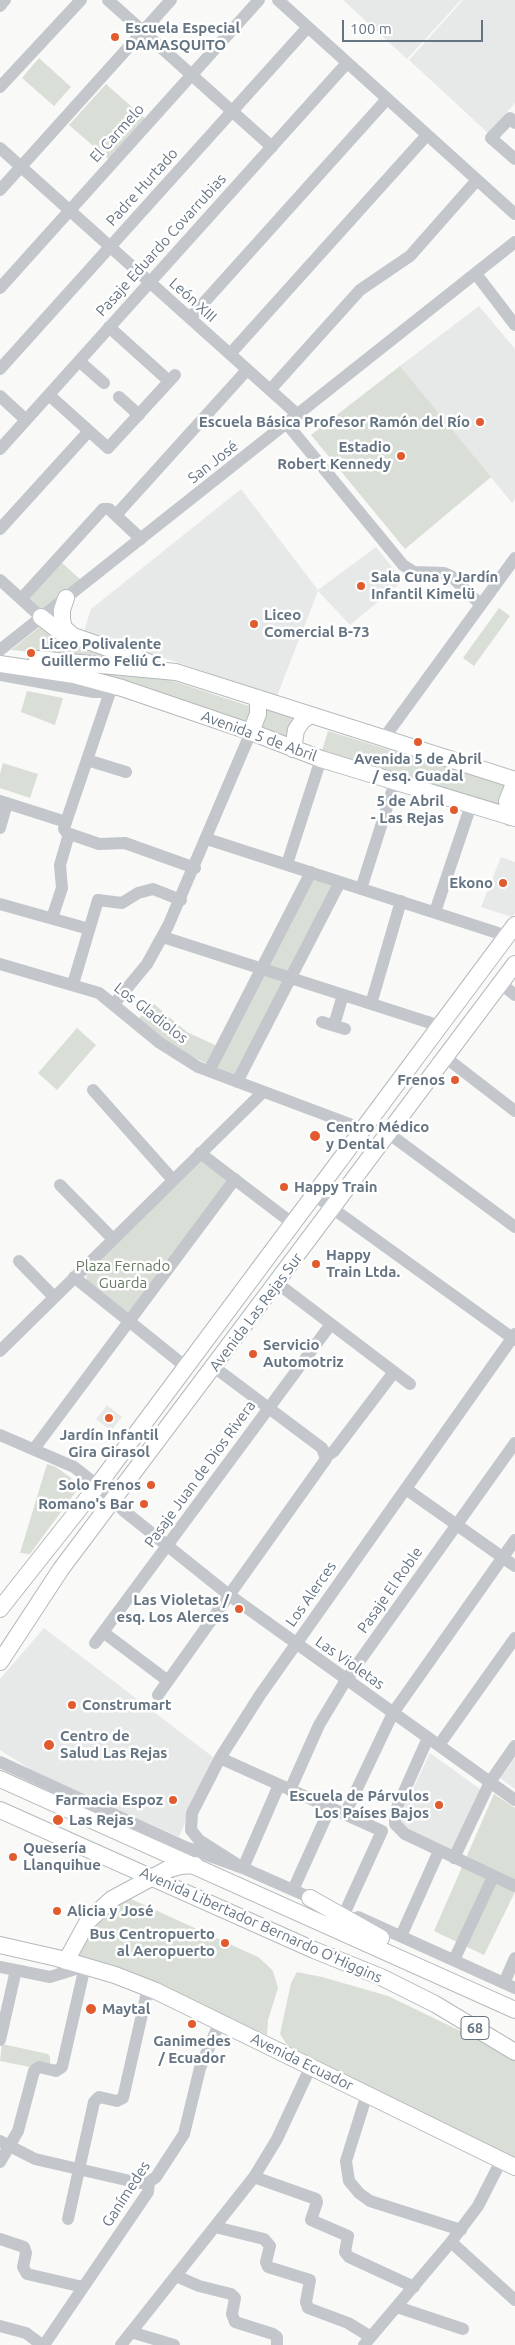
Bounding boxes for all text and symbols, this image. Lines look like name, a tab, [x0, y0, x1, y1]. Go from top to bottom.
scale bar	[345, 10, 486, 42]
place label: Escuela Especial DAMASQUITO	[125, 19, 240, 54]
text: 100 m	[350, 20, 392, 37]
marker: Escuela Especial DAMASQUITO	[109, 31, 121, 43]
street label: El Carmelo	[86, 100, 148, 166]
street label: Padre Hurtado	[102, 144, 182, 230]
street label: Pasaje Eduardo Covarrubias	[92, 170, 230, 320]
street label: León XIII	[166, 274, 220, 326]
place label: Escuela Básica Profesor Ramón del Río	[199, 413, 470, 431]
marker: Escuela Básica Profesor Ramón del Río	[474, 416, 486, 428]
street label: San José	[184, 437, 242, 487]
place label: Estadio Robert Kennedy	[277, 438, 391, 473]
marker: Estadio Robert Kennedy	[395, 450, 407, 462]
place label: Sala Cuna y Jardín Infantil Kimelü	[371, 568, 498, 603]
marker: Sala Cuna y Jardín Infantil Kimelü	[355, 580, 367, 592]
place label: Liceo Comercial B-73	[264, 606, 370, 641]
marker: Liceo Comercial B-73	[248, 618, 260, 630]
place label: Liceo Polivalente Guillermo Feliú C.	[41, 635, 165, 670]
marker: Liceo Polivalente Guillermo Feliú C.	[25, 647, 37, 659]
street label: Avenida 5 de Abril	[199, 707, 319, 765]
marker: Avenida 5 de Abril / esq. Guadal	[412, 736, 424, 748]
place label: Avenida 5 de Abril / esq. Guadal	[354, 750, 482, 785]
place label: 5 de Abril - Las Rejas	[371, 792, 444, 827]
marker: 5 de Abril - Las Rejas	[448, 804, 460, 816]
place label: Ekono	[449, 874, 493, 892]
marker: Ekono	[497, 877, 509, 889]
street label: Los Gladiolos	[111, 979, 191, 1047]
place label: Frenos	[397, 1071, 445, 1089]
marker: Frenos	[449, 1074, 461, 1086]
place label: Centro Médico y Dental	[326, 1118, 429, 1153]
marker: Centro Médico y Dental	[308, 1129, 322, 1143]
place label: Happy Train	[294, 1178, 378, 1196]
marker: Happy Train	[278, 1181, 290, 1193]
place label: Happy Train Ltda.	[326, 1246, 400, 1281]
street label: Avenida Las Rejas Sur	[206, 1249, 306, 1375]
park label: Plaza Fernado Guarda	[76, 1257, 170, 1292]
marker: Happy Train Ltda.	[310, 1258, 322, 1270]
place label: Servicio Automotriz	[263, 1336, 344, 1371]
marker: Servicio Automotriz	[247, 1348, 259, 1360]
street label: Pasaje Juan de Dios Rivera	[141, 1397, 259, 1551]
marker: Jardín Infantil Gira Girasol	[103, 1412, 115, 1424]
place label: Jardín Infantil Gira Girasol	[60, 1426, 158, 1461]
place label: Solo Frenos	[59, 1476, 141, 1494]
marker: Solo Frenos	[145, 1479, 157, 1491]
place label: Romano's Bar	[38, 1495, 134, 1513]
marker: Romano's Bar	[138, 1498, 150, 1510]
street label: Pasaje El Roble	[354, 1543, 426, 1637]
street label: Los Alerces	[282, 1558, 340, 1630]
place label: Las Violetas / esq. Los Alerces	[117, 1591, 229, 1626]
marker: Las Violetas / esq. Los Alerces	[233, 1603, 245, 1615]
street label: Las Violetas	[312, 1633, 388, 1693]
place label: Construmart	[82, 1696, 171, 1714]
marker: Construmart	[66, 1699, 78, 1711]
place label: Centro de Salud Las Rejas	[60, 1727, 167, 1762]
marker: Centro de Salud Las Rejas	[42, 1738, 56, 1752]
place label: Escuela de Párvulos Los Países Bajos	[289, 1787, 429, 1822]
place label: Farmacia Espoz	[55, 1791, 163, 1809]
marker: Farmacia Espoz	[167, 1794, 179, 1806]
marker: Escuela de Párvulos Los Países Bajos	[433, 1799, 445, 1811]
place label: Las Rejas	[69, 1811, 134, 1829]
marker: Las Rejas	[51, 1813, 65, 1827]
place label: Quesería Llanquihue	[23, 1839, 101, 1874]
marker: Quesería Llanquihue	[7, 1851, 19, 1863]
street label: Avenida Libertador Bernardo O'Higgins	[137, 1863, 385, 1987]
place label: Alicia y José	[67, 1902, 154, 1920]
marker: Alicia y José	[51, 1905, 63, 1917]
place label: Bus Centropuerto al Aeropuerto	[89, 1925, 215, 1960]
marker: Bus Centropuerto al Aeropuerto	[219, 1937, 231, 1949]
place label: Maytal	[102, 2000, 150, 2018]
marker: Maytal	[84, 2002, 98, 2016]
road number: 68	[461, 2016, 489, 2040]
marker: Ganimedes / Ecuador	[186, 2018, 198, 2030]
street label: Avenida Ecuador	[248, 2029, 356, 2095]
place label: Ganimedes / Ecuador	[153, 2032, 231, 2067]
street label: Ganímedes	[98, 2158, 154, 2230]

